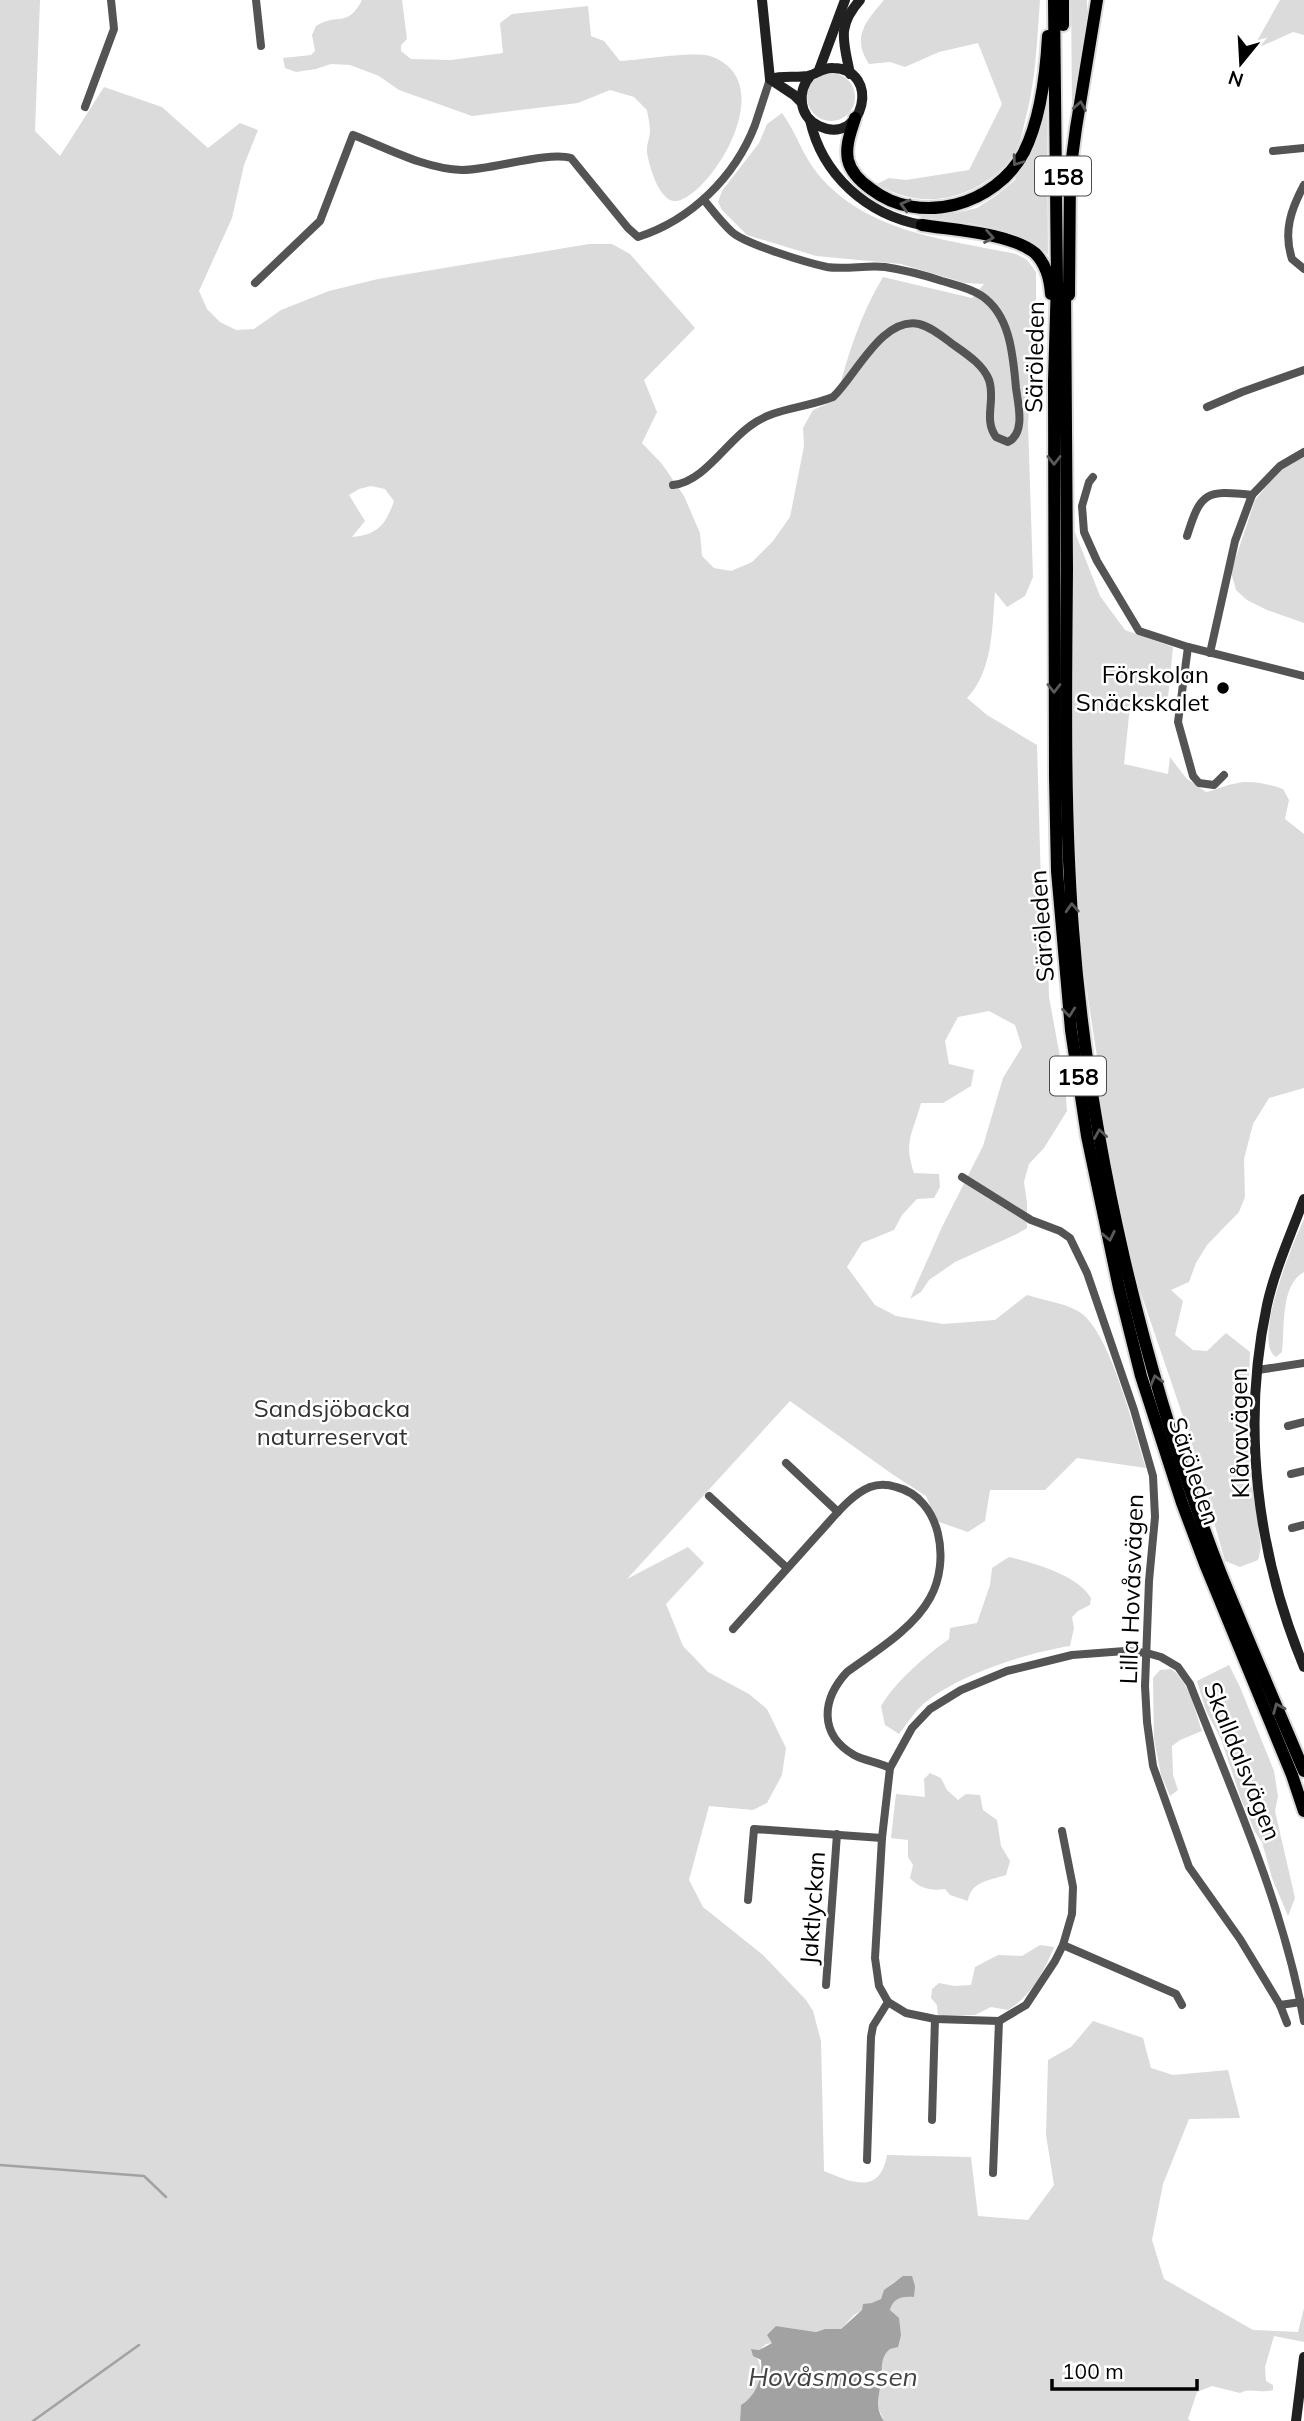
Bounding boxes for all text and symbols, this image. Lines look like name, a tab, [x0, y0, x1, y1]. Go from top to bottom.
north arrow	[1206, 28, 1276, 98]
text: N	[1225, 66, 1246, 93]
one-way arrow	[1071, 100, 1086, 112]
one-way arrow	[1012, 153, 1025, 165]
road number: 158	[1035, 156, 1091, 196]
one-way arrow	[899, 198, 911, 213]
one-way arrow	[983, 229, 995, 244]
street label: Säröleden	[1018, 301, 1050, 413]
one-way arrow	[1046, 455, 1062, 466]
place label: Förskolan Snäckskalet	[1076, 659, 1209, 717]
marker: Förskolan Snäckskalet	[1215, 680, 1231, 696]
one-way arrow	[1046, 683, 1062, 693]
street label: Säröleden	[1022, 869, 1060, 983]
one-way arrow	[1065, 903, 1080, 914]
one-way arrow	[1061, 1007, 1076, 1018]
road number: 158	[1050, 1056, 1106, 1096]
one-way arrow	[1093, 1128, 1108, 1140]
one-way arrow	[1100, 1230, 1115, 1242]
street label: Klåvavägen	[1223, 1367, 1255, 1499]
one-way arrow	[1150, 1374, 1164, 1386]
park label: Sandsjöbacka naturreservat	[254, 1393, 410, 1451]
street label: Säröleden	[1163, 1413, 1227, 1529]
street label: Lilla Hovåsvägen	[1113, 1493, 1149, 1685]
street label: Skalldalsvägen	[1198, 1678, 1288, 1844]
one-way arrow	[1272, 1702, 1286, 1714]
street label: Jaktlyckan	[793, 1850, 831, 1966]
scale bar	[1052, 2348, 1197, 2392]
text: 100 m	[1062, 2358, 1124, 2384]
water label: Hovåsmossen	[748, 2360, 918, 2393]

